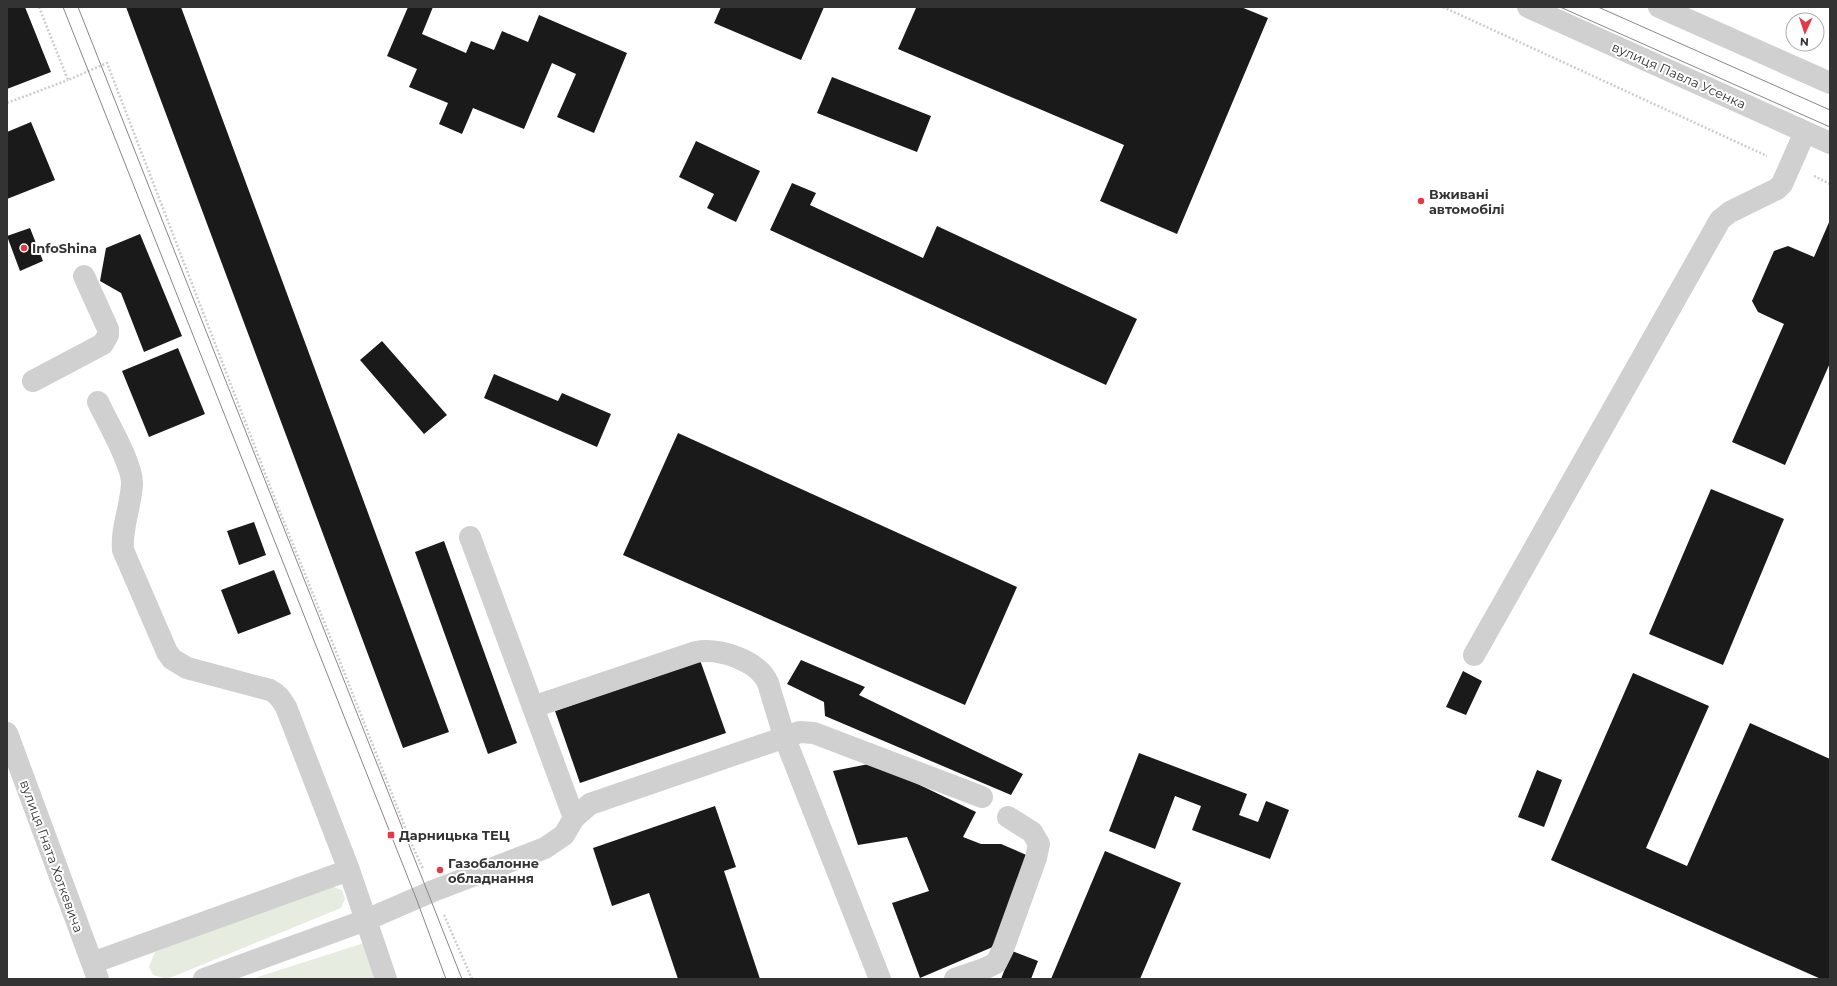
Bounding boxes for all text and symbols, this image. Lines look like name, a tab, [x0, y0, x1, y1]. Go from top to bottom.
north arrow	[1785, 12, 1825, 52]
text: N	[1800, 35, 1809, 49]
street label: вулиця Павла Усенка	[1610, 38, 1748, 112]
place label: Вживані автомобілі	[1429, 186, 1505, 217]
marker: Вживані автомобілі	[1416, 196, 1426, 206]
place label: InfoShina	[32, 240, 97, 256]
marker: InfoShina	[19, 243, 29, 253]
street label: вулиця Гната Хоткевича	[17, 777, 87, 935]
place label: Дарницька ТЕЦ	[399, 827, 510, 843]
marker: Дарницька ТЕЦ	[386, 830, 396, 840]
place label: Газобалонне обладнання	[448, 855, 539, 886]
marker: Газобалонне обладнання	[435, 865, 445, 875]

